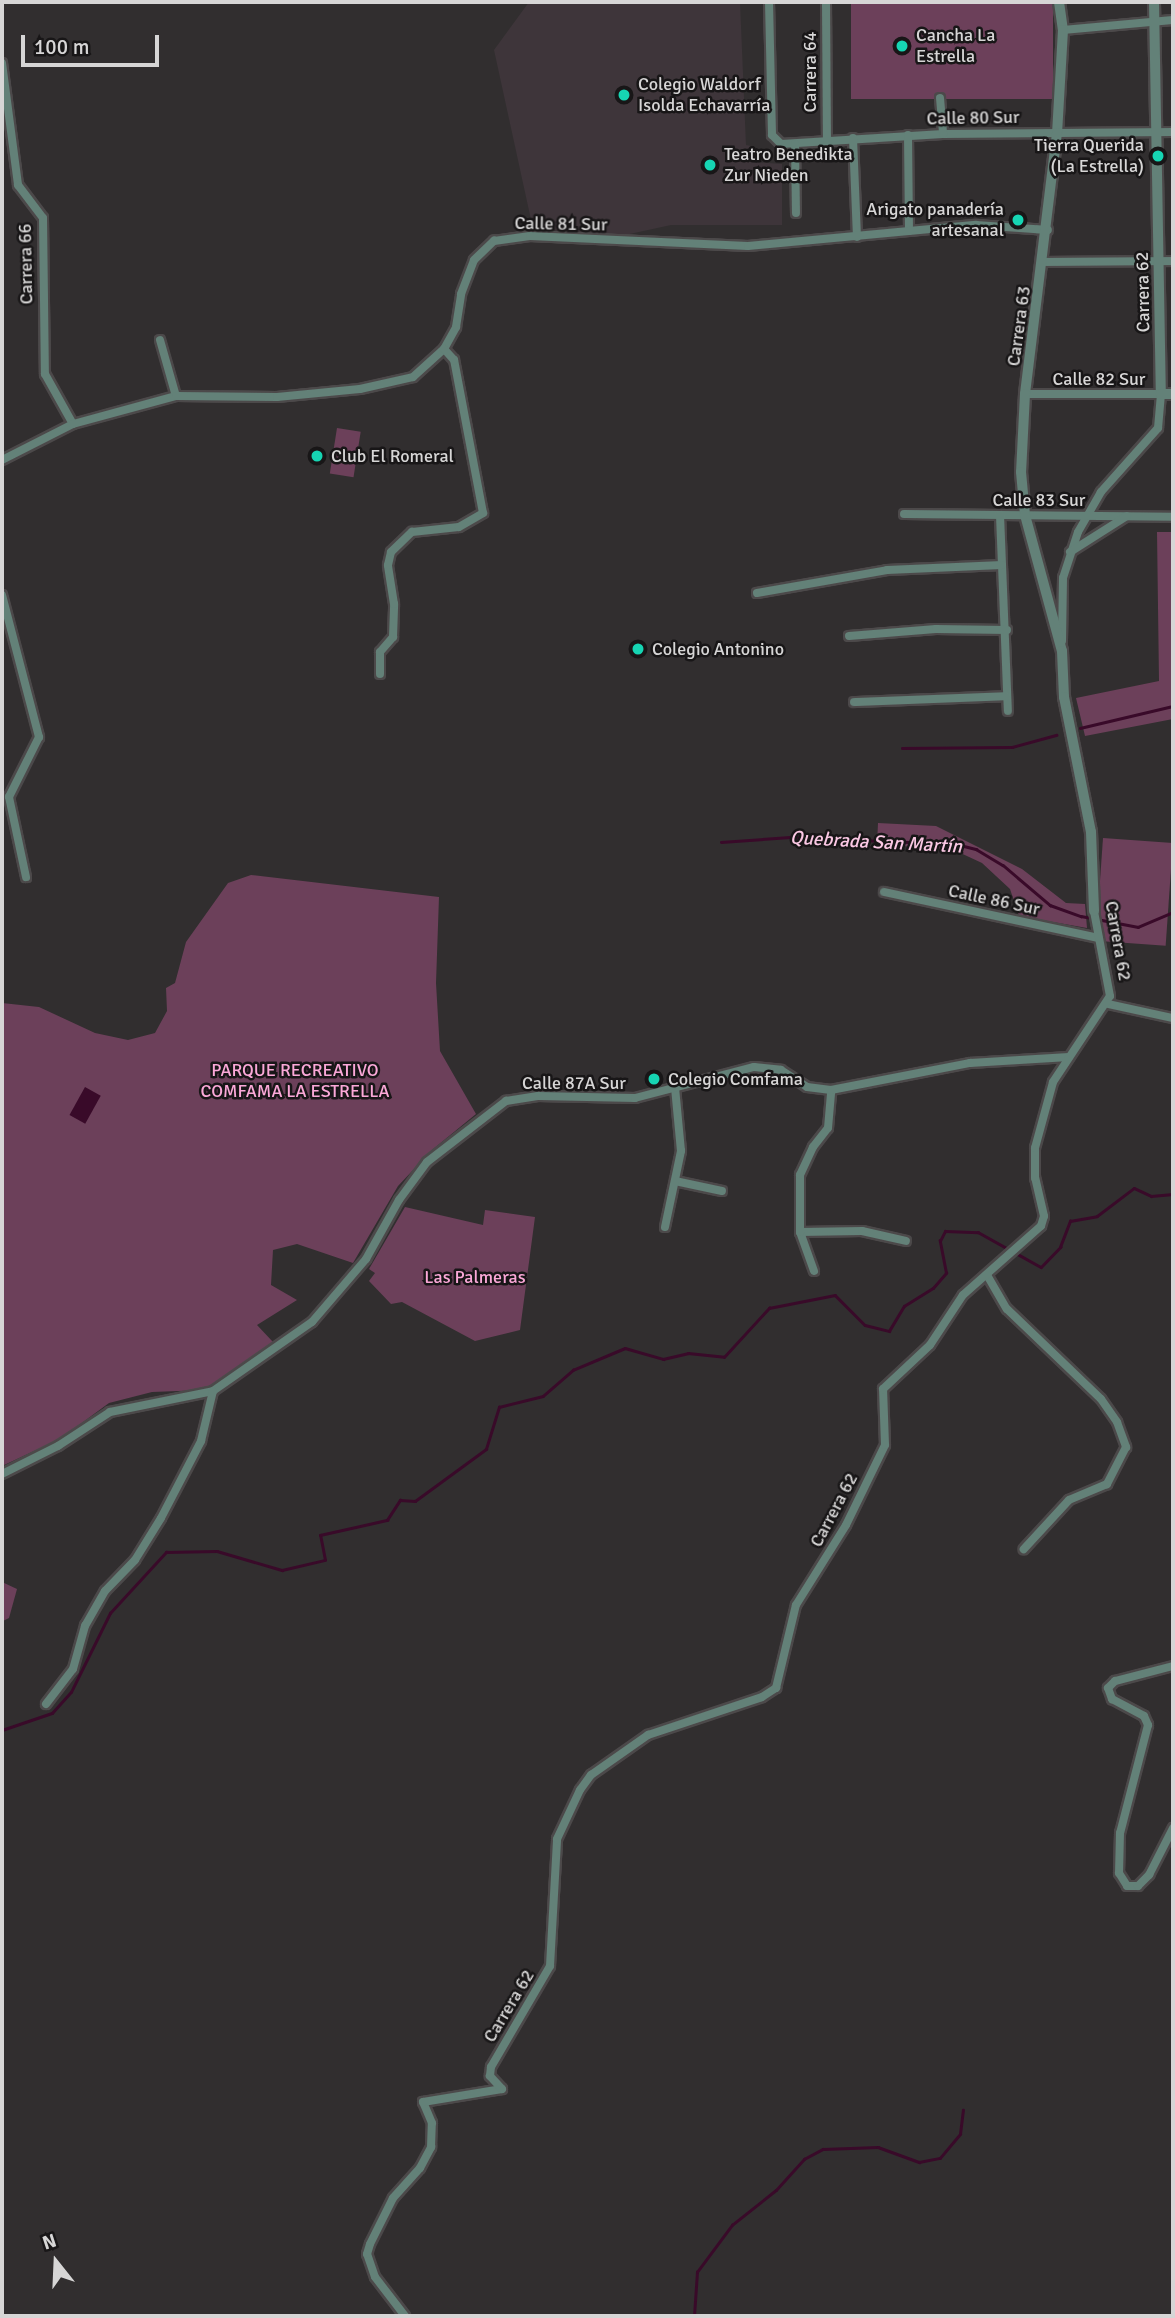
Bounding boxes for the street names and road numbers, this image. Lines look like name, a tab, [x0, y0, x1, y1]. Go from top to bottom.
street label: Carrera 64	[799, 32, 821, 112]
street label: Calle 80 Sur	[926, 106, 1020, 130]
street label: Calle 81 Sur	[514, 212, 608, 236]
street label: Carrera 66	[14, 223, 38, 305]
street label: Carrera 62	[1131, 251, 1155, 333]
street label: Carrera 63	[1003, 284, 1035, 368]
street label: Calle 82 Sur	[1053, 368, 1145, 390]
street label: Calle 83 Sur	[993, 489, 1085, 511]
street label: Calle 86 Sur	[946, 880, 1042, 920]
street label: Carrera 62	[1100, 899, 1136, 983]
street label: Calle 87A Sur	[522, 1072, 626, 1094]
street label: Carrera 62	[805, 1469, 863, 1551]
street label: Carrera 62	[479, 1966, 539, 2046]

